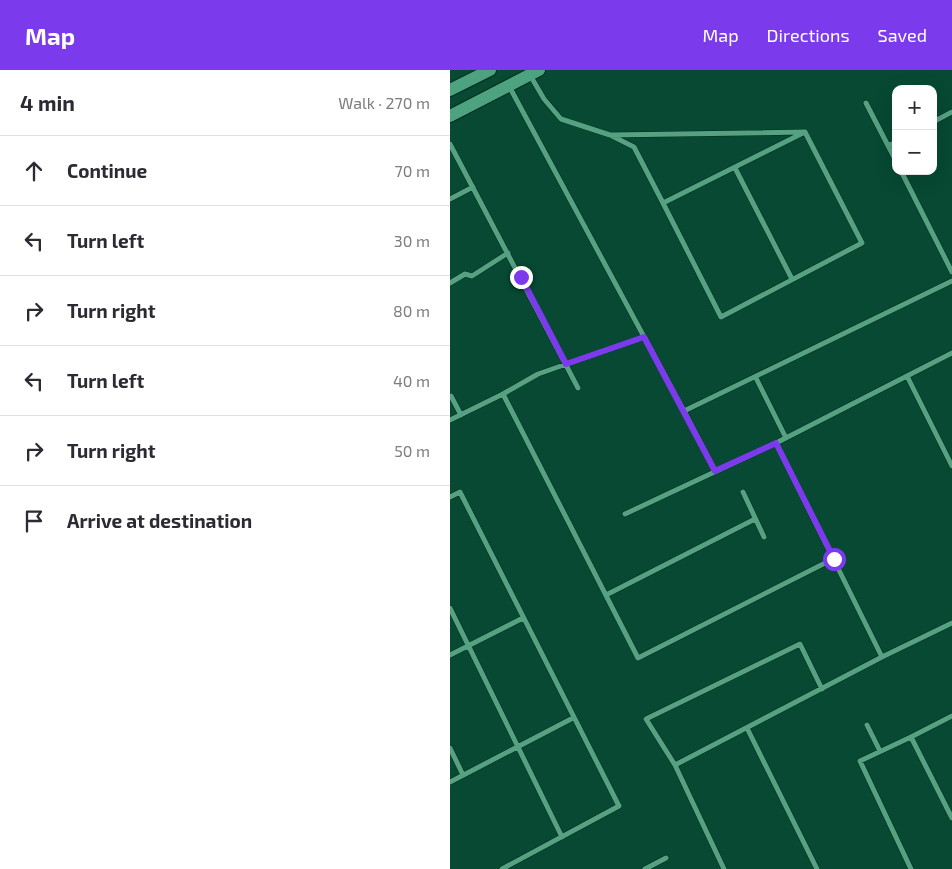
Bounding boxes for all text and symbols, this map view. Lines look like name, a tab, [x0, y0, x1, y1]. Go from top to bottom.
text: Map	[25, 21, 75, 50]
text: Map	[702, 24, 739, 46]
text: Directions	[767, 24, 850, 46]
text: Saved	[878, 24, 927, 46]
map controls	[892, 85, 937, 175]
button: +	[892, 85, 937, 130]
text: 4 min	[20, 90, 75, 115]
text: Walk · 270 m	[338, 93, 430, 112]
button: −	[892, 130, 937, 175]
icon: ahead	[20, 157, 48, 185]
text: Continue	[67, 159, 147, 182]
text: 70 m	[395, 161, 430, 180]
icon: left	[20, 227, 48, 255]
text: Turn left	[67, 229, 144, 252]
text: 30 m	[394, 231, 430, 250]
route end	[510, 266, 533, 289]
icon: right	[20, 297, 48, 325]
text: Turn right	[67, 299, 155, 322]
text: 80 m	[393, 301, 430, 320]
icon: left	[20, 367, 48, 395]
text: Turn left	[67, 369, 144, 392]
text: 40 m	[393, 371, 430, 390]
icon: right	[20, 437, 48, 465]
text: Turn right	[67, 439, 155, 462]
text: 50 m	[394, 441, 430, 460]
icon: arrive	[20, 507, 48, 535]
text: Arrive at destination	[67, 509, 252, 532]
route start	[823, 548, 846, 571]

